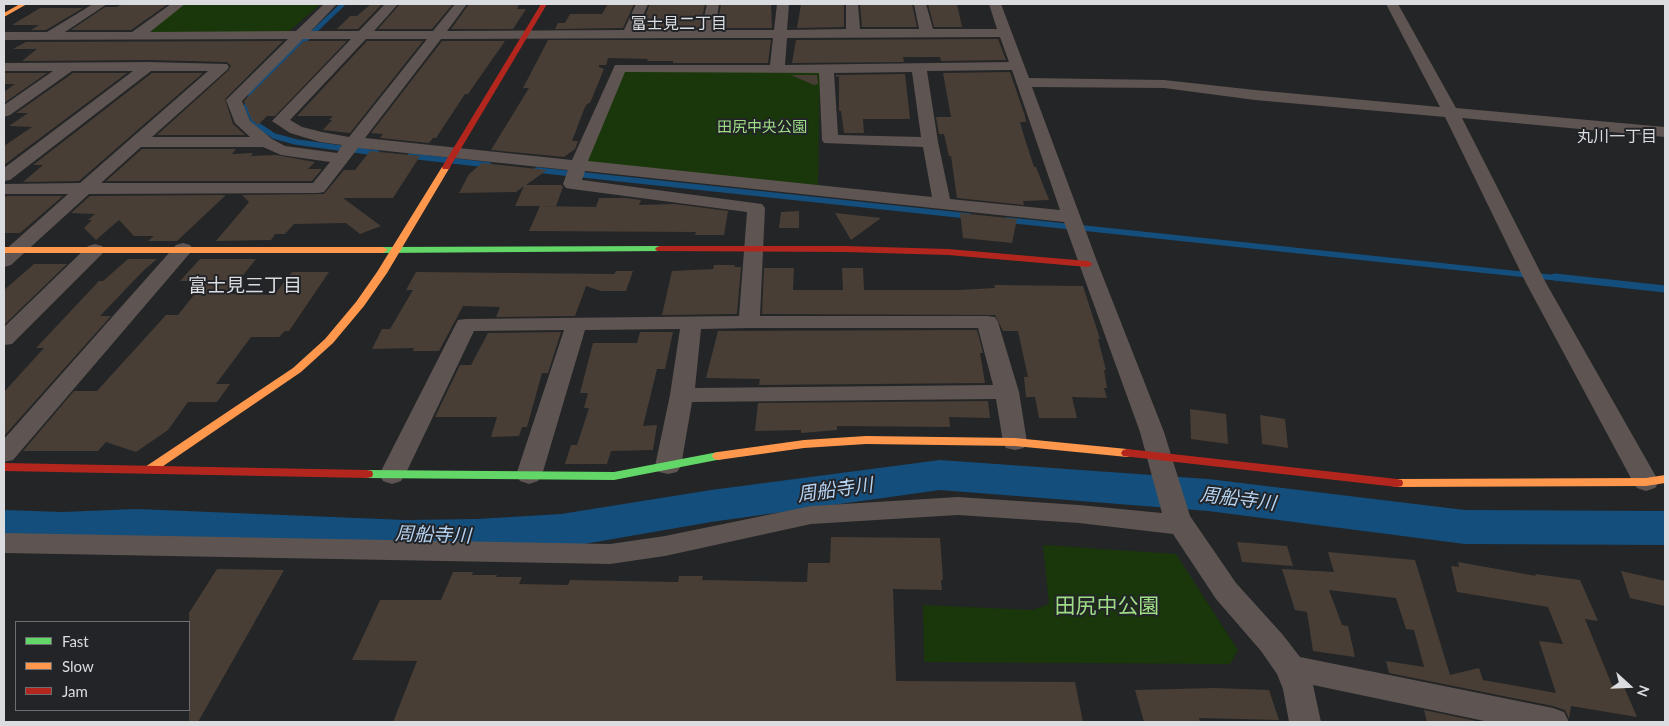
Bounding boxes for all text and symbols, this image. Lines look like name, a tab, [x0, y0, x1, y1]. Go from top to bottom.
district label: 富士見二丁目	[631, 14, 727, 34]
park label: 田尻中央公園	[717, 118, 807, 136]
district label: 丸川一丁目	[1577, 127, 1657, 147]
district label: 富士見三丁目	[188, 275, 302, 297]
water label: 周船寺川	[796, 473, 874, 507]
water label: 周船寺川	[1199, 483, 1277, 515]
water label: 周船寺川	[395, 522, 471, 548]
park label: 田尻中公園	[1055, 593, 1159, 619]
legend	[15, 621, 190, 711]
text: Fast	[62, 632, 89, 650]
text: Slow	[62, 657, 94, 675]
north arrow	[1604, 661, 1654, 711]
text: Jam	[62, 682, 88, 700]
text: N	[1634, 683, 1653, 699]

